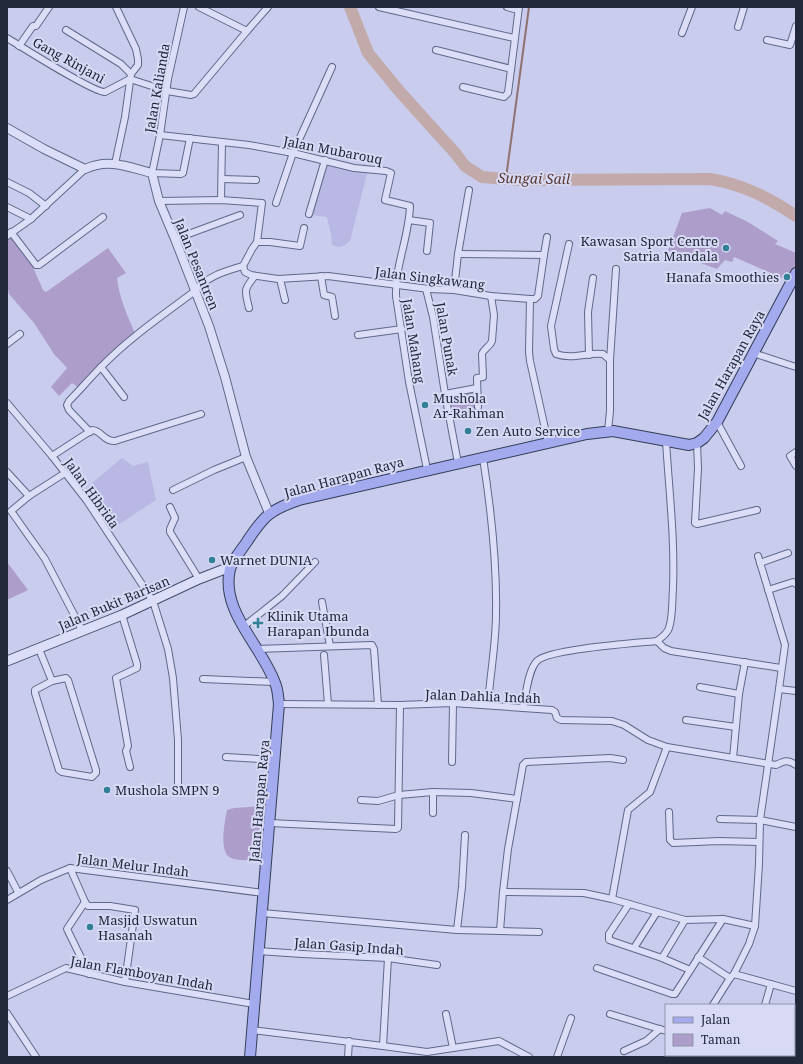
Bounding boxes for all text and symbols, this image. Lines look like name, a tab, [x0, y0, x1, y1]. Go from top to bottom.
street label: Gang Rinjani	[30, 33, 108, 87]
street label: Jalan Kalianda	[140, 42, 174, 135]
street label: Jalan Mubarouq	[281, 131, 384, 168]
water label: Sungai Sail	[498, 168, 571, 188]
street label: Jalan Pesantren	[170, 215, 224, 313]
place label: Kawasan Sport Centre Satria Mandala	[580, 232, 718, 265]
marker: Kawasan Sport Centre Satria Mandala	[721, 243, 731, 253]
street label: Jalan Singkawang	[373, 262, 486, 294]
place label: Hanafa Smoothies	[666, 268, 779, 286]
marker: Hanafa Smoothies	[782, 272, 792, 282]
street label: Jalan Mahang	[398, 296, 430, 385]
street label: Jalan Punak	[431, 300, 462, 378]
street label: Jalan Harapan Raya	[693, 307, 769, 424]
place label: Mushola Ar-Rahman	[433, 389, 505, 422]
marker: Mushola Ar-Rahman	[420, 400, 430, 410]
place label: Zen Auto Service	[476, 422, 580, 440]
marker: Zen Auto Service	[463, 426, 473, 436]
street label: Jalan Harapan Raya	[281, 452, 406, 502]
street label: Jalan Hibrida	[60, 453, 124, 532]
place label: Warnet DUNIA	[220, 551, 313, 569]
marker: Warnet DUNIA	[207, 555, 217, 565]
street label: Jalan Bukit Barisan	[55, 571, 173, 635]
place label: Klinik Utama Harapan Ibunda	[267, 607, 370, 640]
marker: Klinik Utama Harapan Ibunda	[252, 617, 264, 629]
street label: Jalan Dahlia Indah	[424, 685, 541, 707]
street label: Jalan Harapan Raya	[245, 739, 273, 864]
place label: Mushola SMPN 9	[115, 781, 219, 799]
marker: Mushola SMPN 9	[102, 785, 112, 795]
street label: Jalan Melur Indah	[75, 849, 190, 881]
place label: Masjid Uswatun Hasanah	[98, 911, 198, 944]
marker: Masjid Uswatun Hasanah	[85, 922, 95, 932]
street label: Jalan Gasip Indah	[293, 933, 404, 959]
street label: Jalan Flamboyan Indah	[68, 951, 215, 994]
legend	[665, 1004, 795, 1056]
text: Jalan	[700, 1011, 731, 1028]
text: Taman	[701, 1031, 741, 1048]

